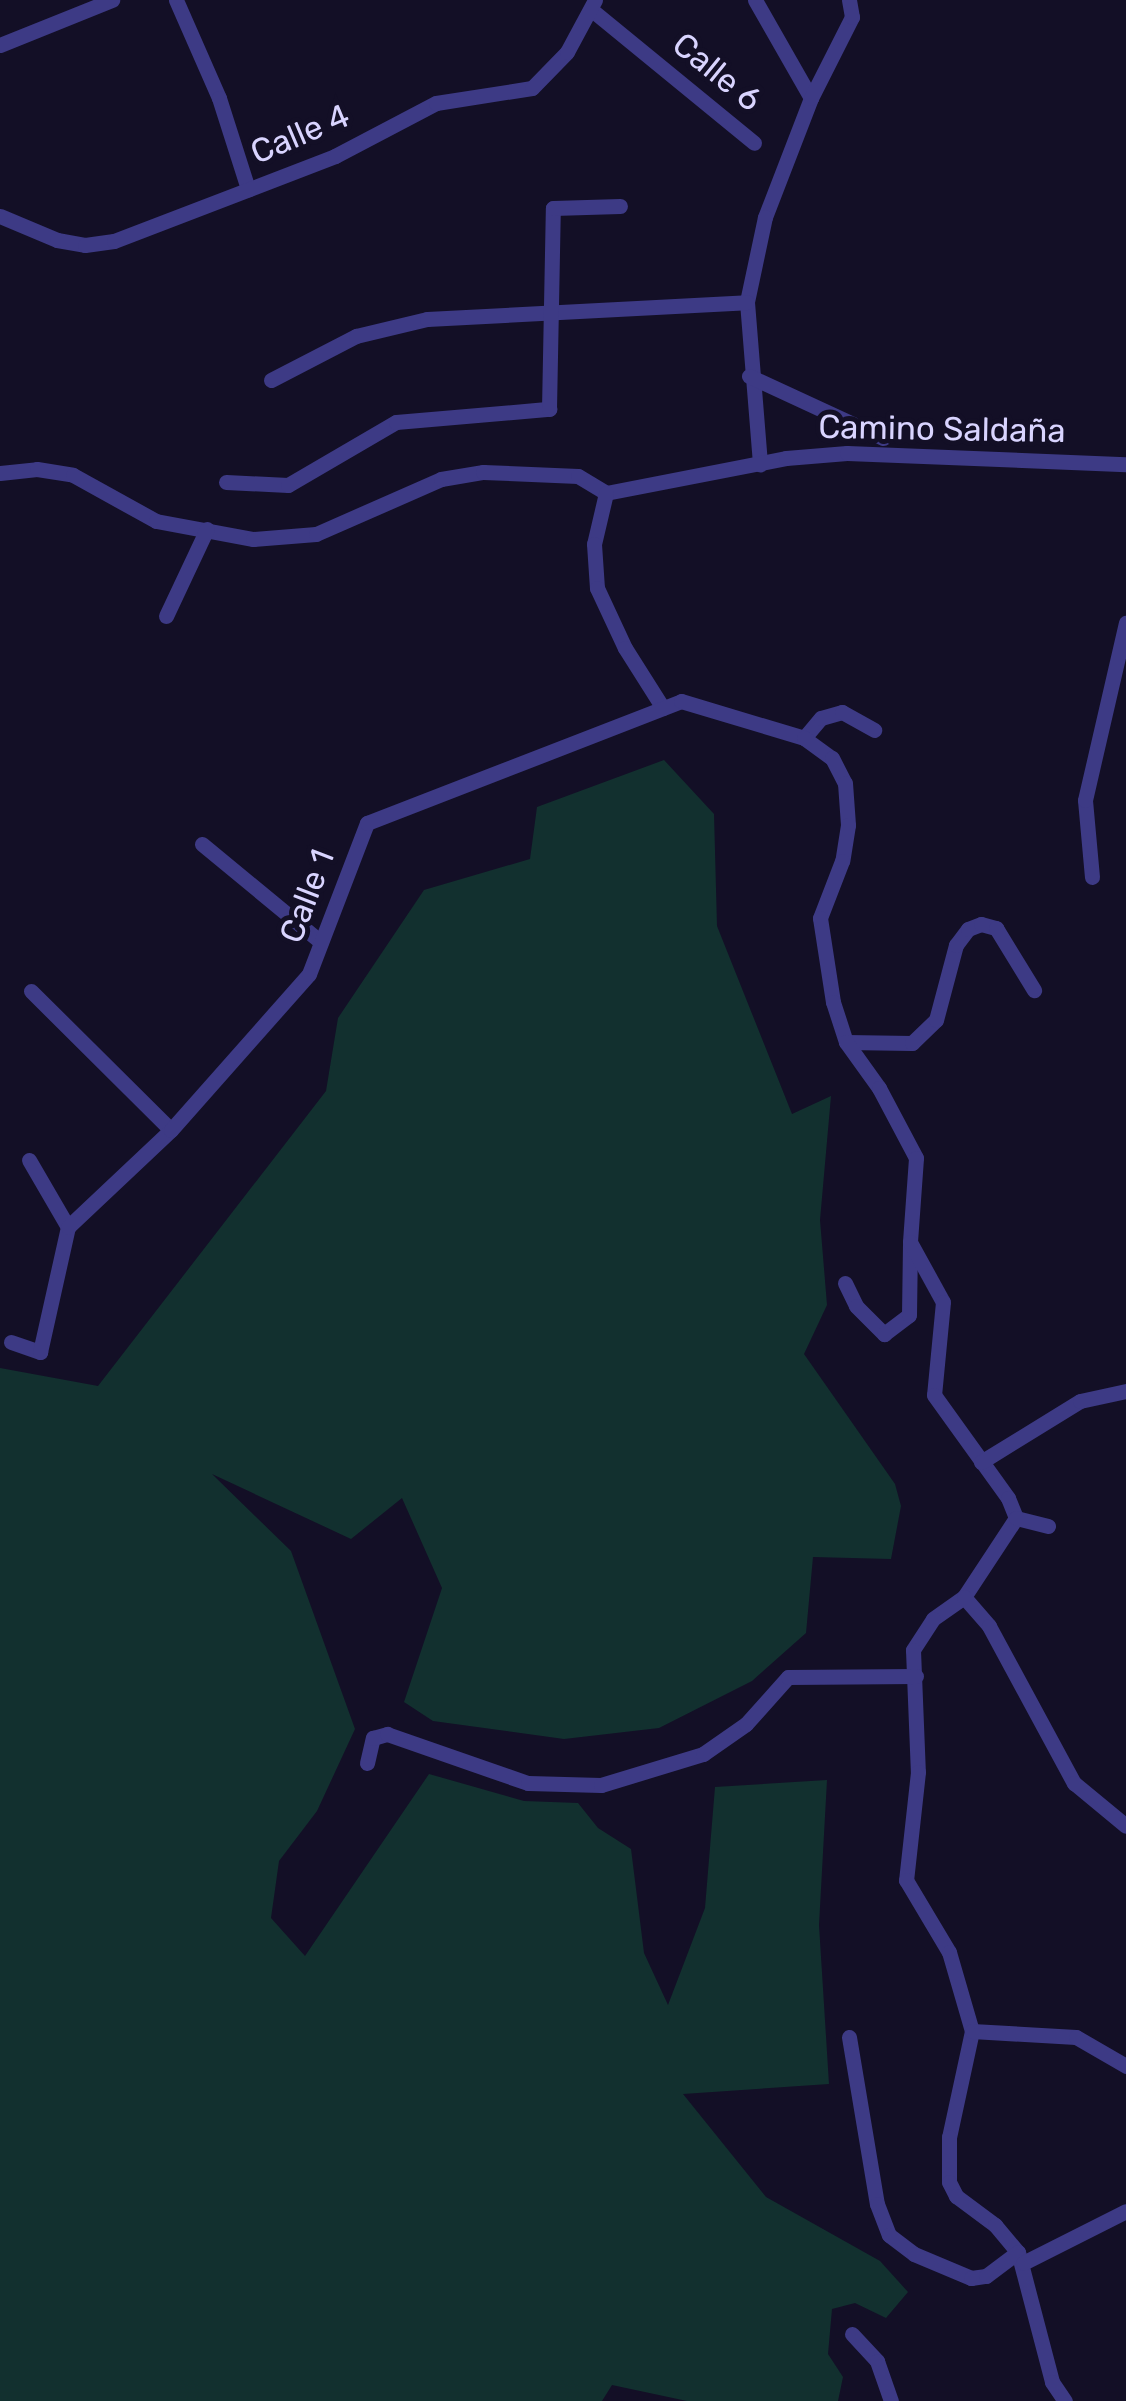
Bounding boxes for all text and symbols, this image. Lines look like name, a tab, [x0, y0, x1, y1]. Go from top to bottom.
street label: Calle 6	[665, 24, 769, 120]
street label: Calle 4	[245, 96, 355, 172]
street label: Camino Saldaña	[818, 407, 1066, 451]
street label: Calle 1	[271, 844, 343, 948]

